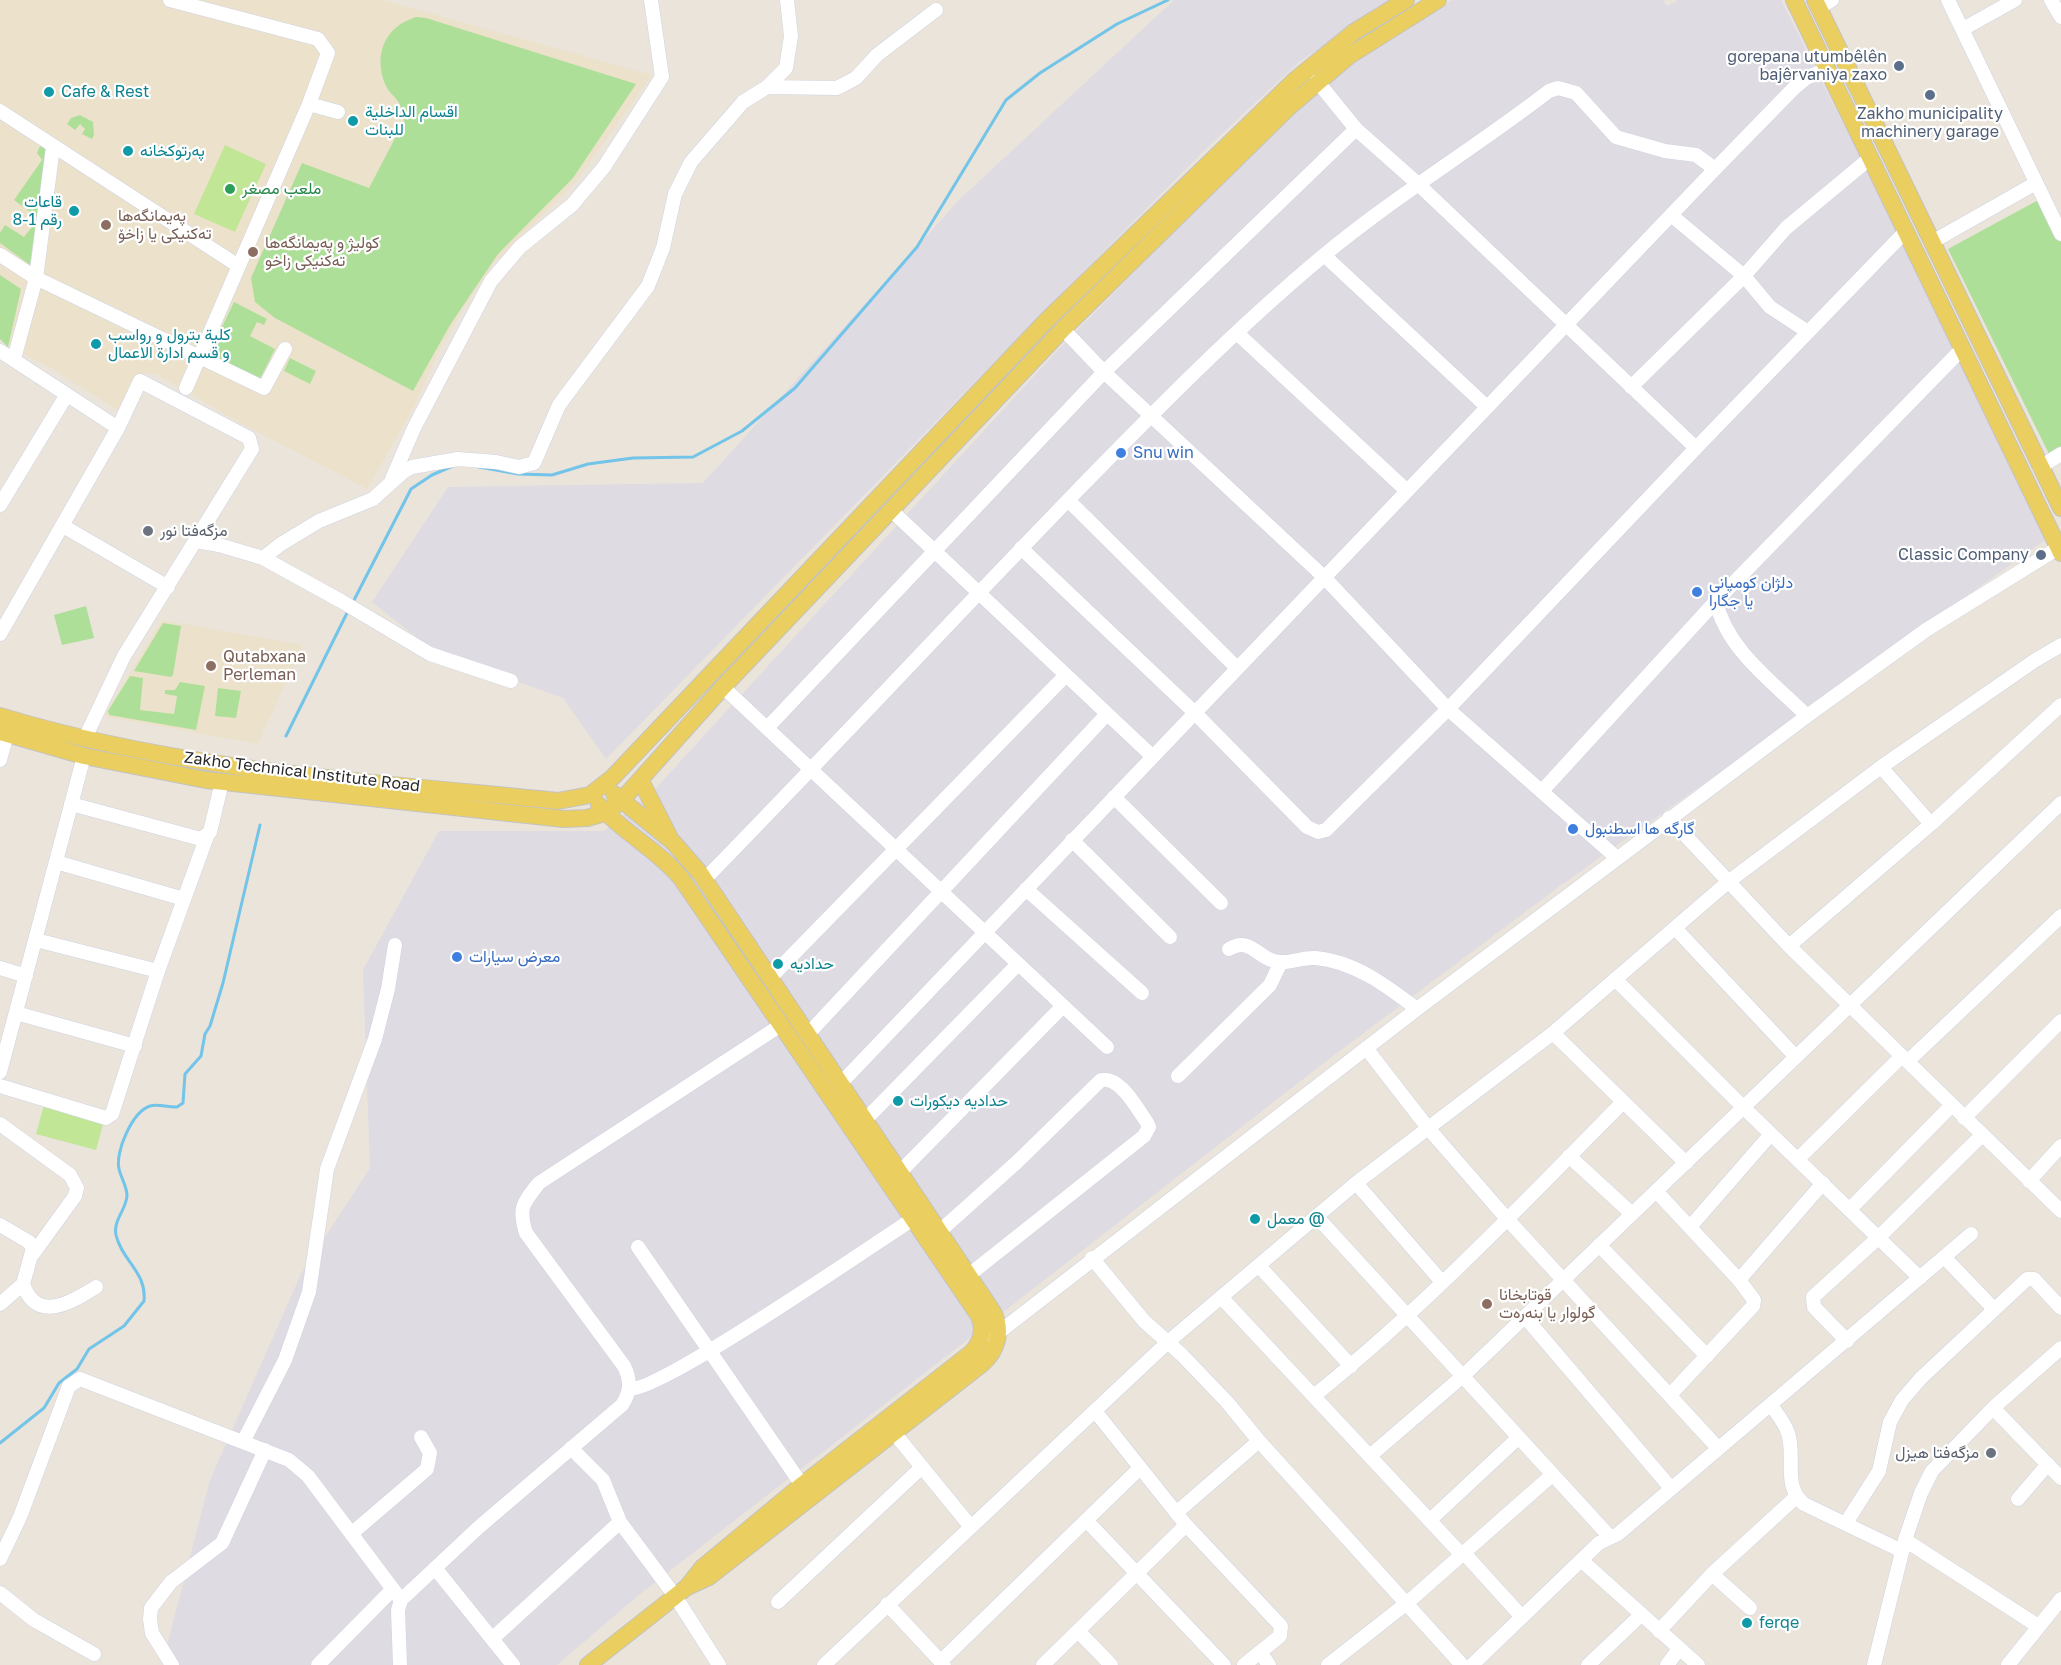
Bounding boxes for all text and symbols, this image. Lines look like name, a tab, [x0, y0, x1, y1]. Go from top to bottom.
place label: gorepana utumbêlên bajêrvaniya zaxo	[1727, 47, 1887, 85]
marker: gorepana utumbêlên bajêrvaniya zaxo	[1892, 59, 1906, 73]
place label: Cafe & Rest	[61, 82, 149, 102]
marker: Cafe & Rest	[42, 85, 56, 99]
marker: Zakho municipality machinery garage	[1923, 88, 1937, 102]
place label: اقسام الداخلیة للبنات	[365, 102, 458, 140]
place label: Zakho municipality machinery garage	[1857, 104, 2003, 142]
marker: اقسام الداخلیة للبنات	[346, 114, 360, 128]
place label: په‌رتوكخانه‌	[140, 141, 205, 161]
marker: په‌رتوكخانه‌	[121, 144, 135, 158]
place label: ملعب مصغر	[242, 179, 321, 199]
marker: ملعب مصغر	[223, 182, 237, 196]
place label: قاعات رقم 1-8	[13, 192, 62, 230]
marker: قاعات رقم 1-8	[67, 204, 81, 218]
place label: پەیمانگەها تەکنیکی یا زاخۆ	[118, 206, 212, 244]
marker: پەیمانگەها تەکنیکی یا زاخۆ	[99, 218, 113, 232]
place label: كوليژ و په‌يمانگه‌ها ته‌كنيكى زاخو	[265, 233, 379, 271]
marker: كوليژ و په‌يمانگه‌ها ته‌كنيكى زاخو	[246, 245, 260, 259]
place label: كلية بترول و رواسب و قسم ادارة الاعمال	[108, 325, 231, 363]
marker: كلية بترول و رواسب و قسم ادارة الاعمال	[89, 337, 103, 351]
place label: Snu win	[1133, 443, 1194, 463]
marker: Snu win	[1114, 446, 1128, 460]
place label: مزگەفتا نور	[160, 521, 227, 541]
marker: مزگەفتا نور	[141, 524, 155, 538]
place label: Classic Company	[1898, 545, 2029, 565]
marker: Classic Company	[2034, 548, 2048, 562]
place label: دلژان کومپانی یا جگارا	[1709, 573, 1793, 611]
marker: دلژان کومپانی یا جگارا	[1690, 585, 1704, 599]
place label: Qutabxana Perleman	[223, 647, 306, 685]
marker: Qutabxana Perleman	[204, 659, 218, 673]
street label: Zakho Technical Institute Road	[183, 748, 421, 796]
place label: گارگه ها اسطنبول	[1585, 819, 1694, 839]
marker: گارگه ها اسطنبول	[1566, 822, 1580, 836]
place label: معرض سيارات	[469, 947, 560, 967]
marker: معرض سيارات	[450, 950, 464, 964]
place label: حداديه	[790, 954, 834, 974]
marker: حداديه	[771, 957, 785, 971]
place label: حداديه ديكورات	[910, 1091, 1008, 1111]
marker: حداديه ديكورات	[891, 1094, 905, 1108]
place label: معمل @	[1267, 1209, 1325, 1229]
marker: معمل @	[1248, 1212, 1262, 1226]
place label: قوتابخانا گولوار یا بنەرەت	[1499, 1285, 1595, 1323]
marker: قوتابخانا گولوار یا بنەرەت	[1480, 1297, 1494, 1311]
place label: مزگەفتا هیزل	[1895, 1443, 1979, 1463]
marker: مزگەفتا هیزل	[1984, 1446, 1998, 1460]
place label: ferqe	[1759, 1613, 1799, 1633]
marker: ferqe	[1740, 1616, 1754, 1630]

